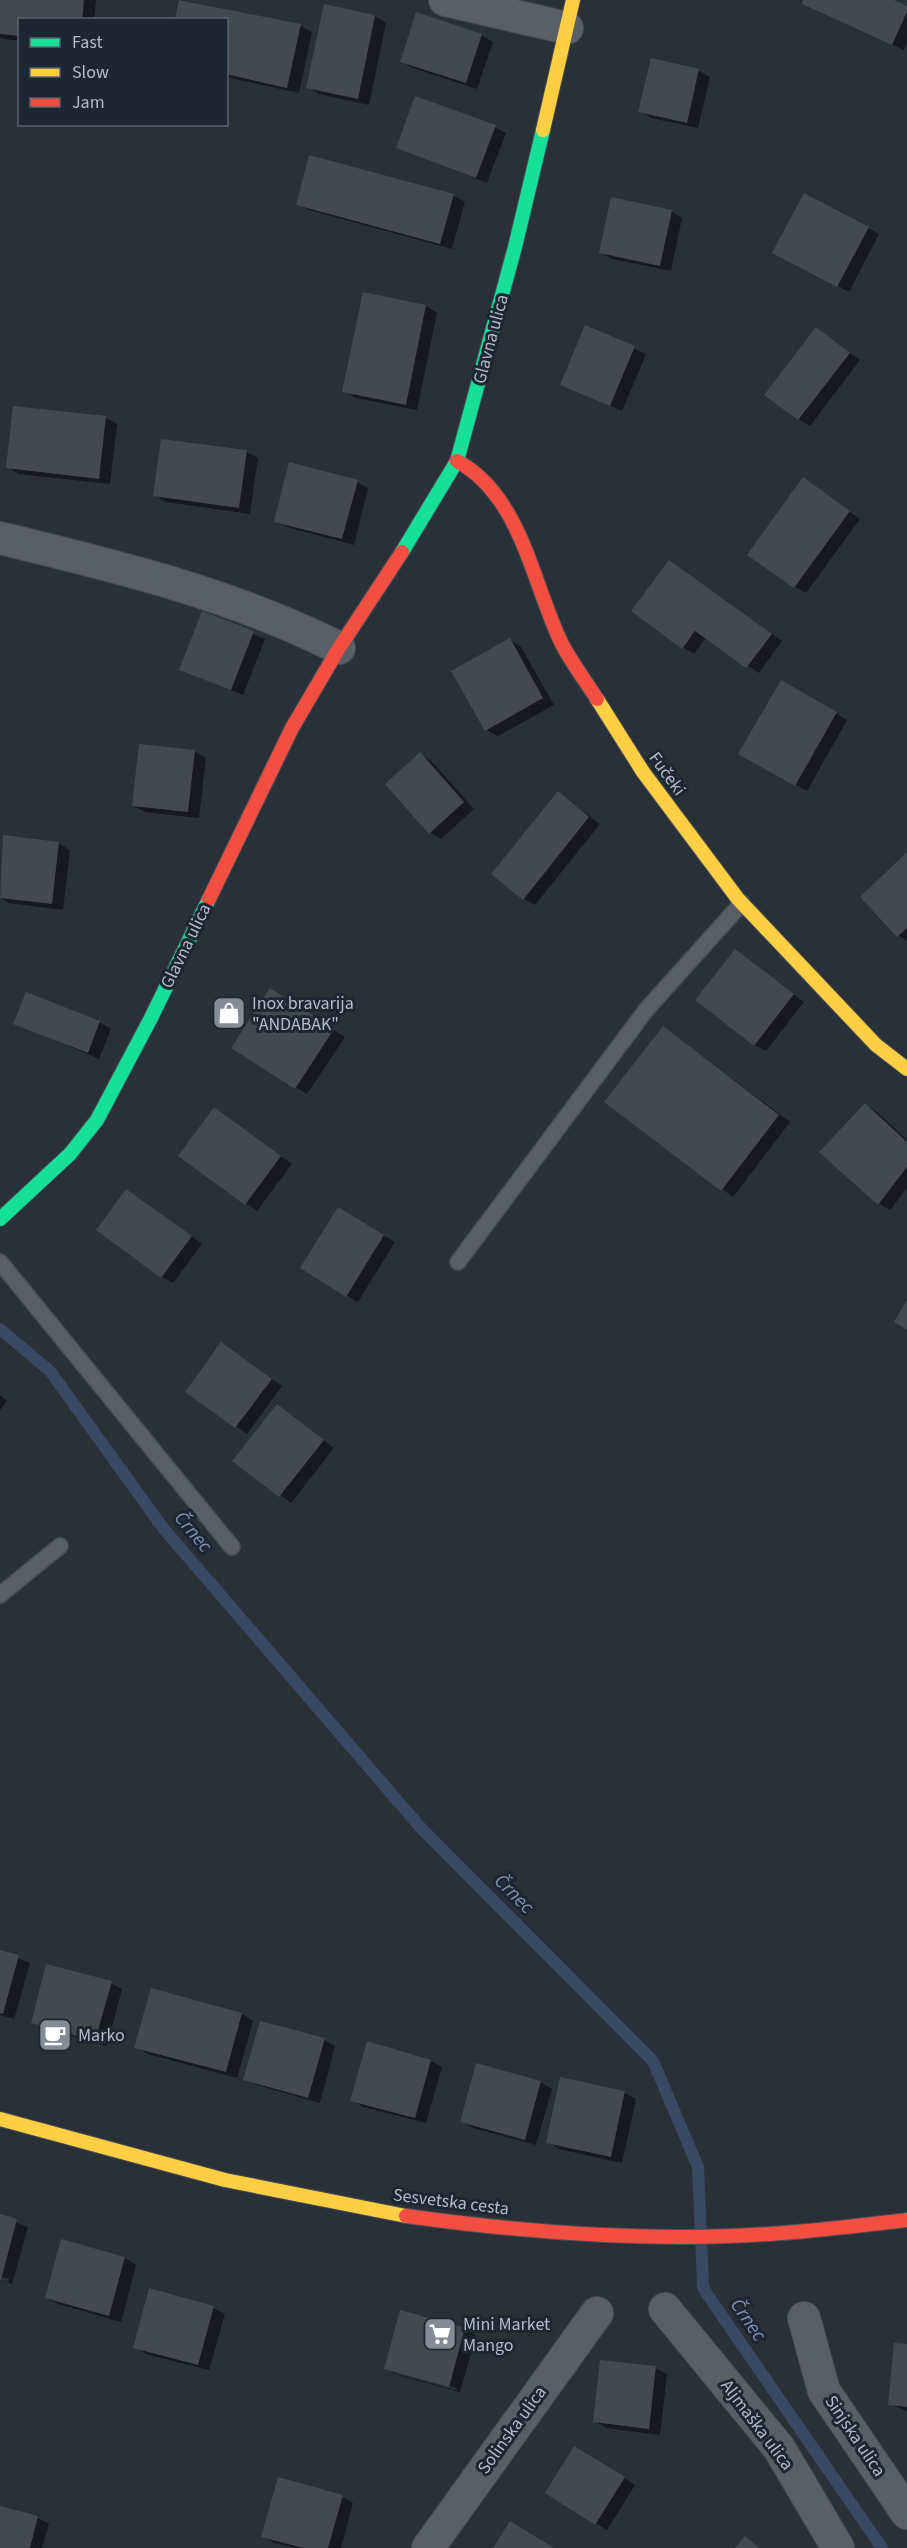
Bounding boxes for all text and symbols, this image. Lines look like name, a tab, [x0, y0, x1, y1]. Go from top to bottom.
legend	[18, 18, 228, 126]
text: Fast	[72, 30, 103, 55]
text: Slow	[72, 60, 109, 85]
text: Jam	[72, 90, 105, 115]
street label: Glavna ulica	[467, 292, 515, 386]
street label: Fučeki	[643, 747, 691, 801]
street label: Glavna ulica	[155, 899, 217, 993]
place label: Inox bravarija "ANDABAK"	[252, 991, 354, 1037]
shop icon: Inox bravarija "ANDABAK"	[211, 995, 247, 1031]
water label: Črnec	[167, 1505, 219, 1559]
water label: Črnec	[488, 1868, 541, 1921]
cafe icon: Marko	[37, 2017, 73, 2053]
place label: Marko	[78, 2023, 125, 2048]
street label: Sesvetska cesta	[392, 2182, 510, 2222]
water label: Črnec	[723, 2293, 773, 2347]
place label: Mini Market Mango	[463, 2312, 550, 2358]
supermarket icon: Mini Market Mango	[422, 2316, 458, 2352]
street label: Aljmaška ulica	[715, 2374, 799, 2476]
street label: Solinska ulica	[472, 2381, 552, 2479]
street label: Sinjska ulica	[819, 2390, 891, 2482]

